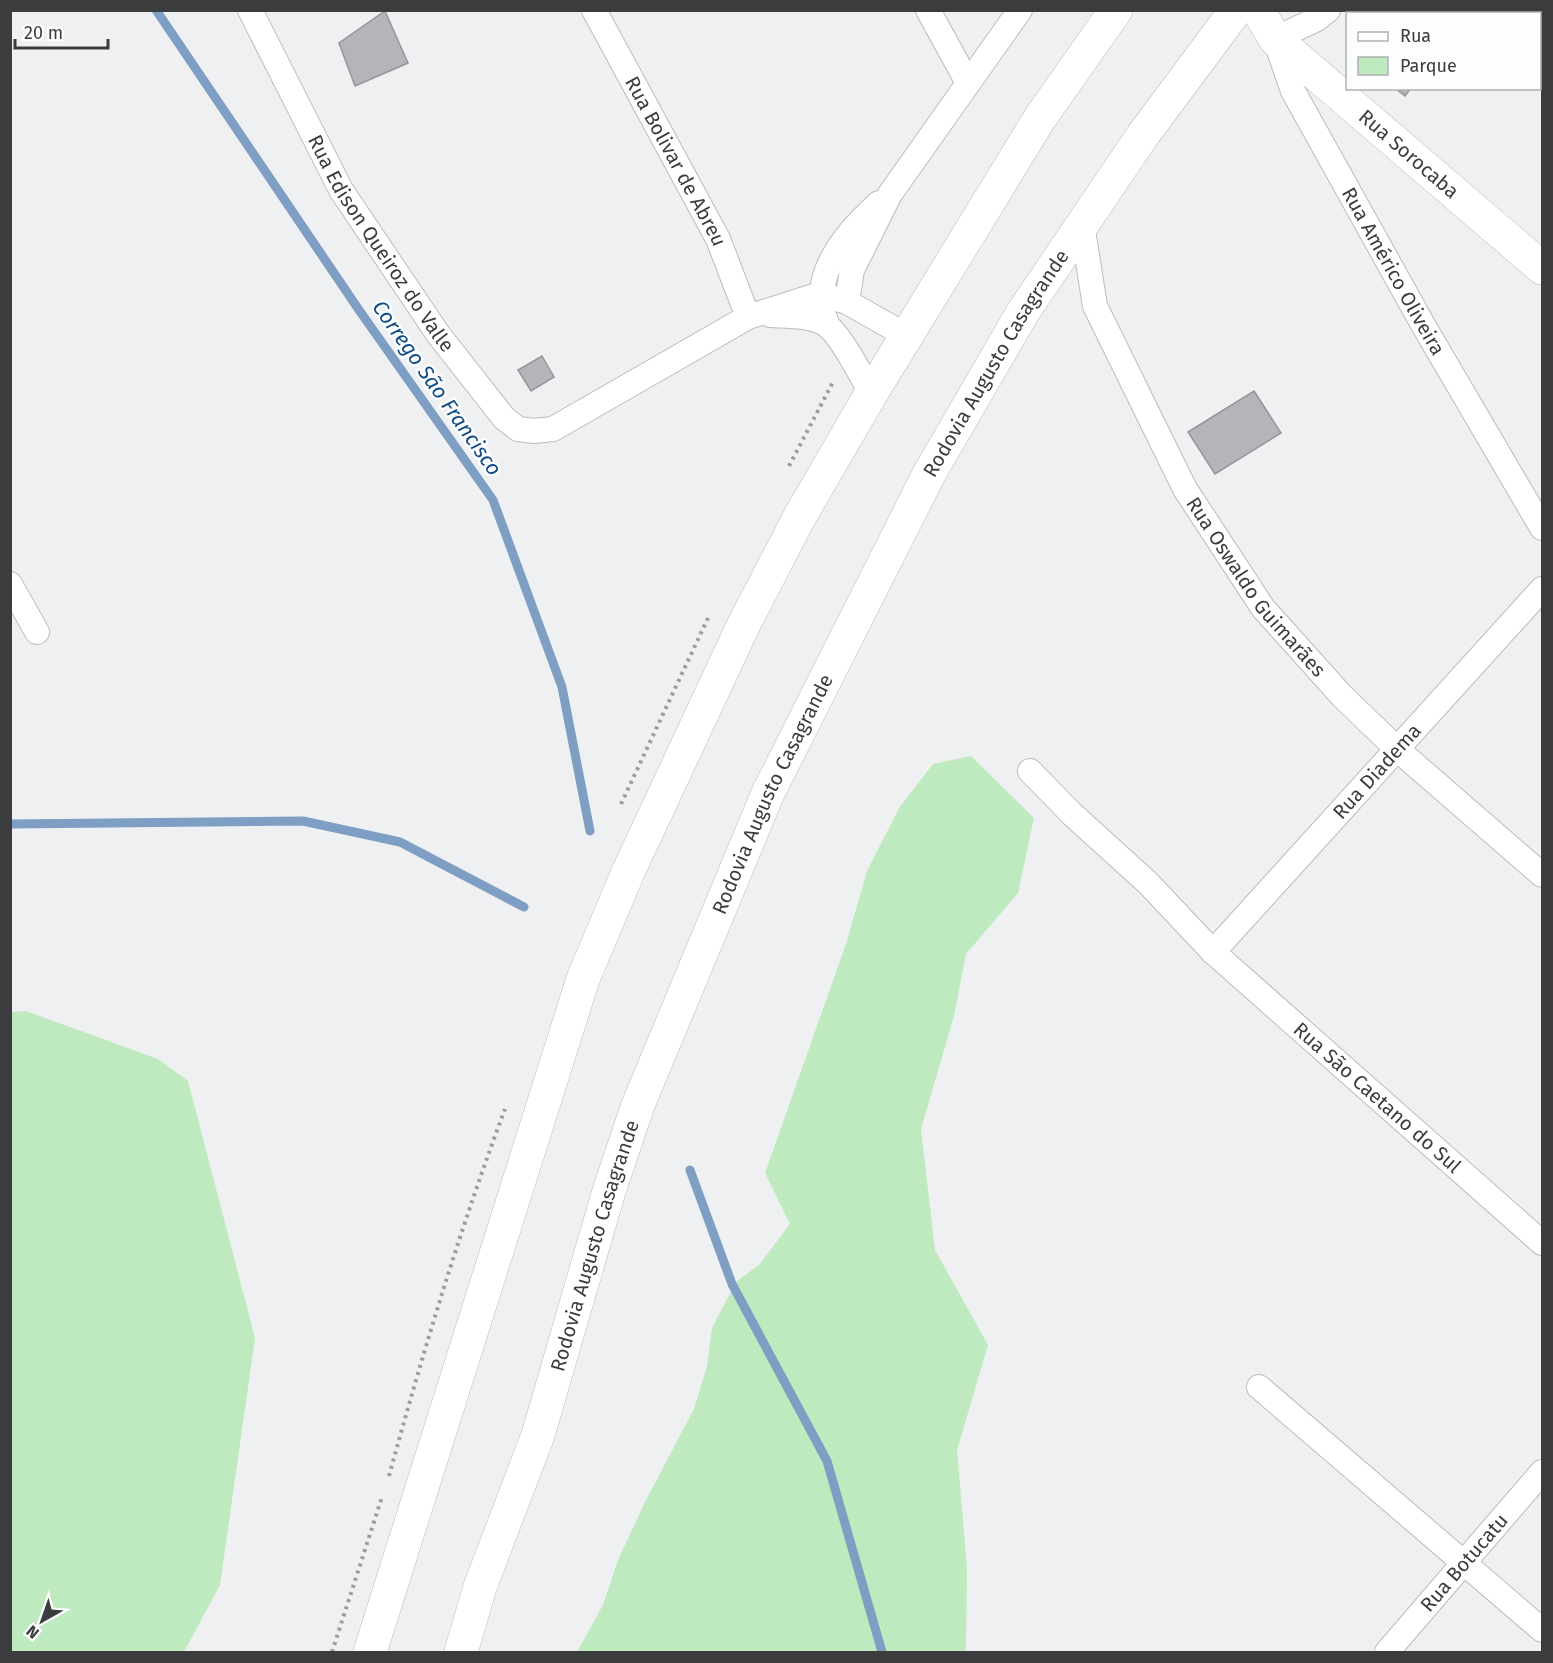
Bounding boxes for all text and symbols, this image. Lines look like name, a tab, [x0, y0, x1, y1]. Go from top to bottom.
scale bar	[15, 12, 108, 50]
legend	[1346, 12, 1541, 90]
text: 20 m	[24, 22, 63, 44]
text: Rua	[1400, 25, 1431, 47]
text: Parque	[1400, 55, 1457, 77]
street label: Rua Bolivar de Abreu	[620, 72, 732, 249]
street label: Rua Sorocaba	[1354, 104, 1464, 203]
street label: Rua Edison Queiroz do Valle	[303, 131, 459, 357]
street label: Rua Américo Oliveira	[1337, 183, 1450, 359]
street label: Rodovia Augusto Casagrande	[918, 245, 1074, 481]
water label: Corrego São Francisco	[367, 295, 507, 481]
street label: Rua Oswaldo Guimarães	[1181, 492, 1331, 682]
street label: Rodovia Augusto Casagrande	[707, 670, 838, 918]
street label: Rua Diadema	[1328, 719, 1426, 824]
street label: Rua São Caetano do Sul	[1289, 1017, 1466, 1178]
street label: Rodovia Augusto Casagrande	[545, 1117, 644, 1374]
street label: Rua Botucatu	[1415, 1509, 1513, 1617]
north arrow	[12, 1591, 72, 1651]
text: N	[23, 1621, 43, 1643]

